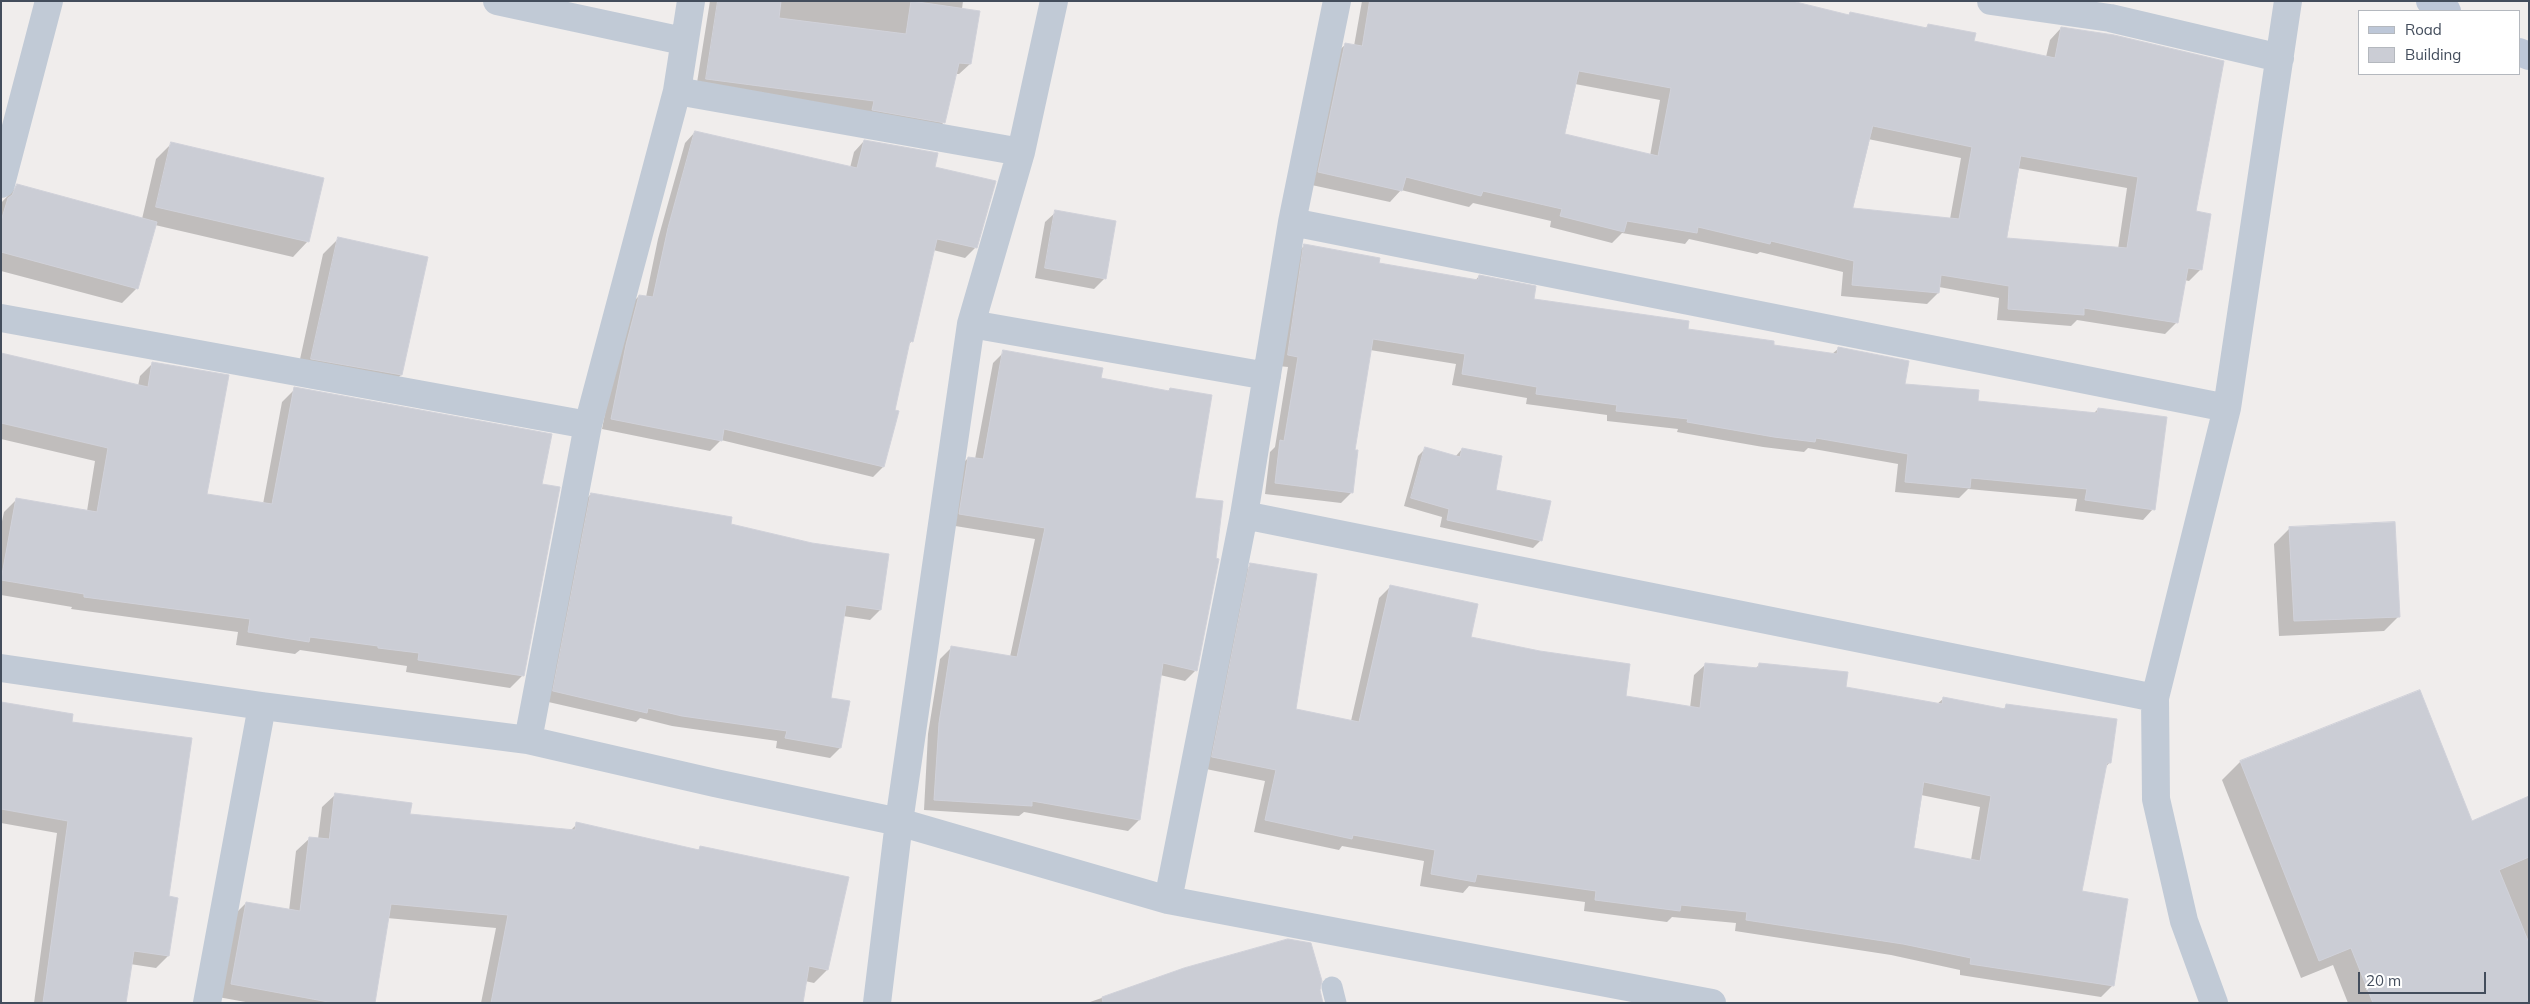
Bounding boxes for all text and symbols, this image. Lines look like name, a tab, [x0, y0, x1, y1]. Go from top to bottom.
legend	[2358, 10, 2520, 75]
text: Road	[2405, 20, 2442, 39]
text: Building	[2405, 45, 2461, 64]
scale bar	[2360, 962, 2488, 994]
text: 20 m	[2366, 971, 2401, 990]

